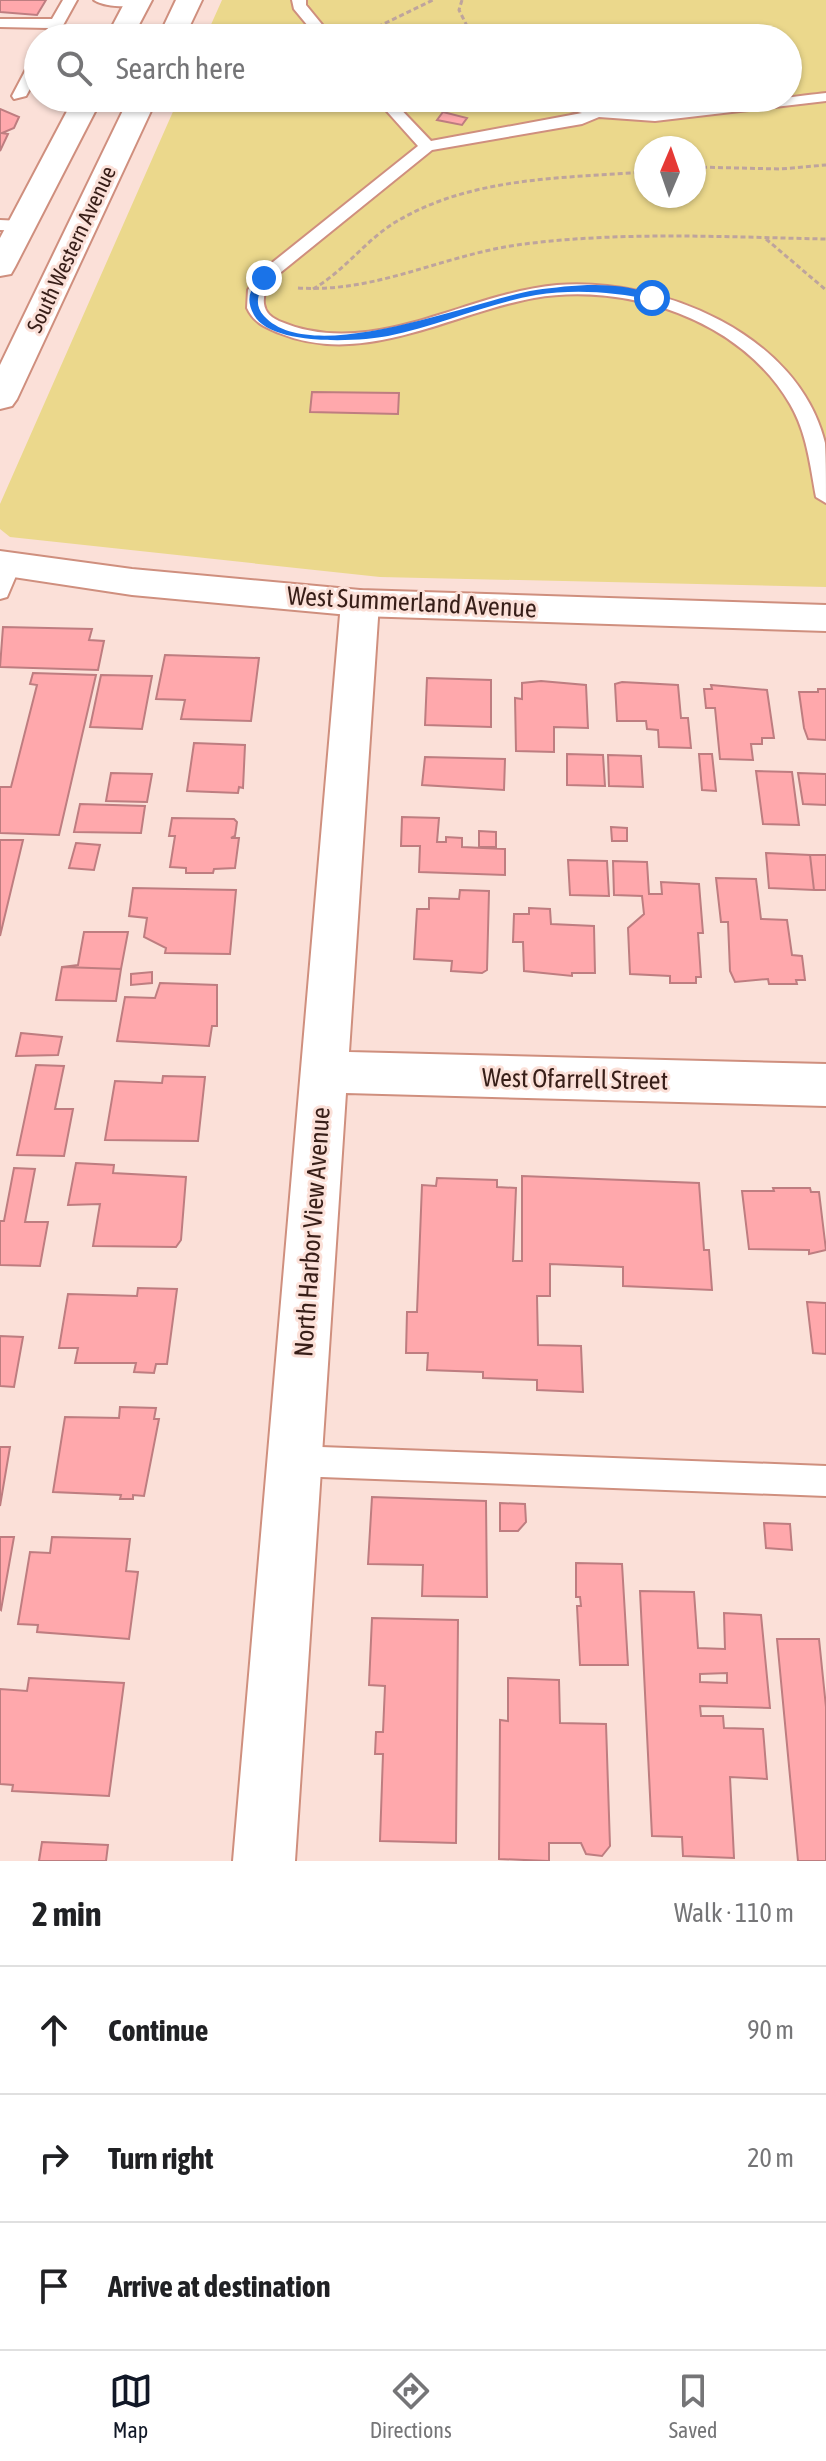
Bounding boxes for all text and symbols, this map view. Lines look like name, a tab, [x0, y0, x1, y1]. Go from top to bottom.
search box	[24, 24, 802, 112]
icon: search	[52, 46, 96, 90]
text: Search here	[116, 51, 245, 85]
north arrow	[634, 136, 706, 208]
street label: South Western Avenue	[21, 162, 121, 336]
route end	[246, 260, 282, 296]
route start	[634, 280, 670, 316]
street label: West Summerland Avenue	[286, 580, 538, 624]
street label: West Ofarrell Street	[482, 1062, 668, 1096]
street label: North Harbor View Avenue	[288, 1106, 336, 1358]
text: 2 min	[32, 1894, 101, 1933]
text: Walk · 110 m	[674, 1898, 794, 1928]
icon: ahead	[32, 2008, 76, 2052]
text: Continue	[108, 2013, 208, 2047]
text: 90 m	[747, 2015, 794, 2045]
icon: right	[32, 2136, 76, 2180]
text: Turn right	[108, 2141, 214, 2175]
text: 20 m	[747, 2143, 794, 2173]
icon: arrive	[32, 2264, 76, 2308]
text: Arrive at destination	[108, 2269, 330, 2303]
tab: Map	[109, 2369, 153, 2443]
tab: Directions	[370, 2369, 452, 2443]
tab: Saved	[669, 2369, 717, 2443]

